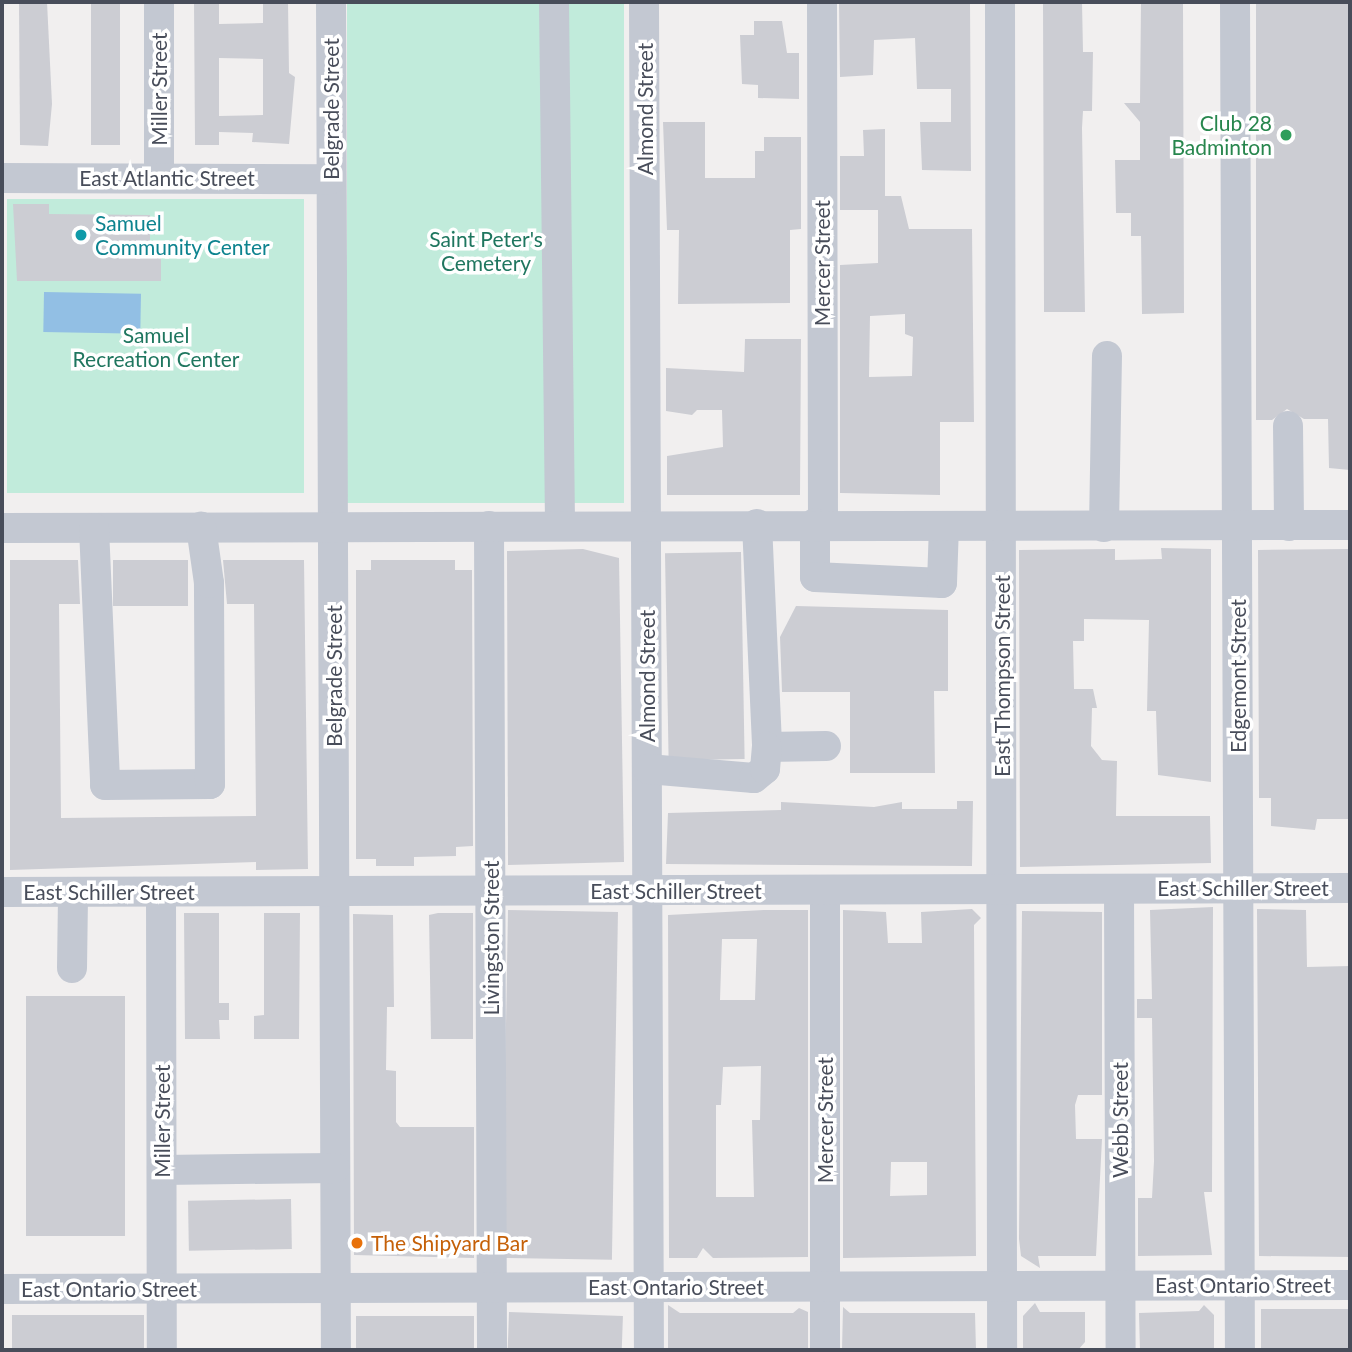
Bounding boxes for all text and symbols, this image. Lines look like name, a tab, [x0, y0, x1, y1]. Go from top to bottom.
street label: Miller Street	[146, 32, 172, 146]
street label: Belgrade Street	[318, 38, 344, 180]
street label: Almond Street	[632, 43, 658, 175]
place label: Club 28 Badminton	[1171, 110, 1272, 160]
marker: Club 28 Badminton	[1278, 127, 1294, 143]
street label: East Atlantic Street	[79, 165, 255, 191]
street label: Mercer Street	[809, 200, 835, 326]
place label: Samuel Community Center	[95, 210, 270, 260]
park label: Saint Peter's Cemetery	[429, 226, 543, 276]
marker: Samuel Community Center	[73, 227, 89, 243]
park label: Samuel Recreation Center	[73, 322, 239, 372]
street label: East Thompson Street	[989, 575, 1015, 777]
street label: Edgemont Street	[1225, 599, 1251, 753]
street label: Belgrade Street	[321, 605, 347, 747]
street label: Almond Street	[634, 610, 660, 742]
street label: Livingston Street	[478, 860, 504, 1016]
street label: East Schiller Street	[1157, 875, 1329, 901]
street label: East Schiller Street	[590, 878, 762, 904]
street label: East Schiller Street	[23, 879, 195, 905]
street label: Mercer Street	[812, 1057, 838, 1183]
street label: Webb Street	[1107, 1062, 1133, 1178]
street label: Miller Street	[149, 1064, 175, 1178]
place label: The Shipyard Bar	[371, 1230, 528, 1256]
marker: The Shipyard Bar	[349, 1235, 365, 1251]
street label: East Ontario Street	[1155, 1272, 1331, 1298]
street label: East Ontario Street	[588, 1274, 764, 1300]
street label: East Ontario Street	[21, 1276, 197, 1302]

